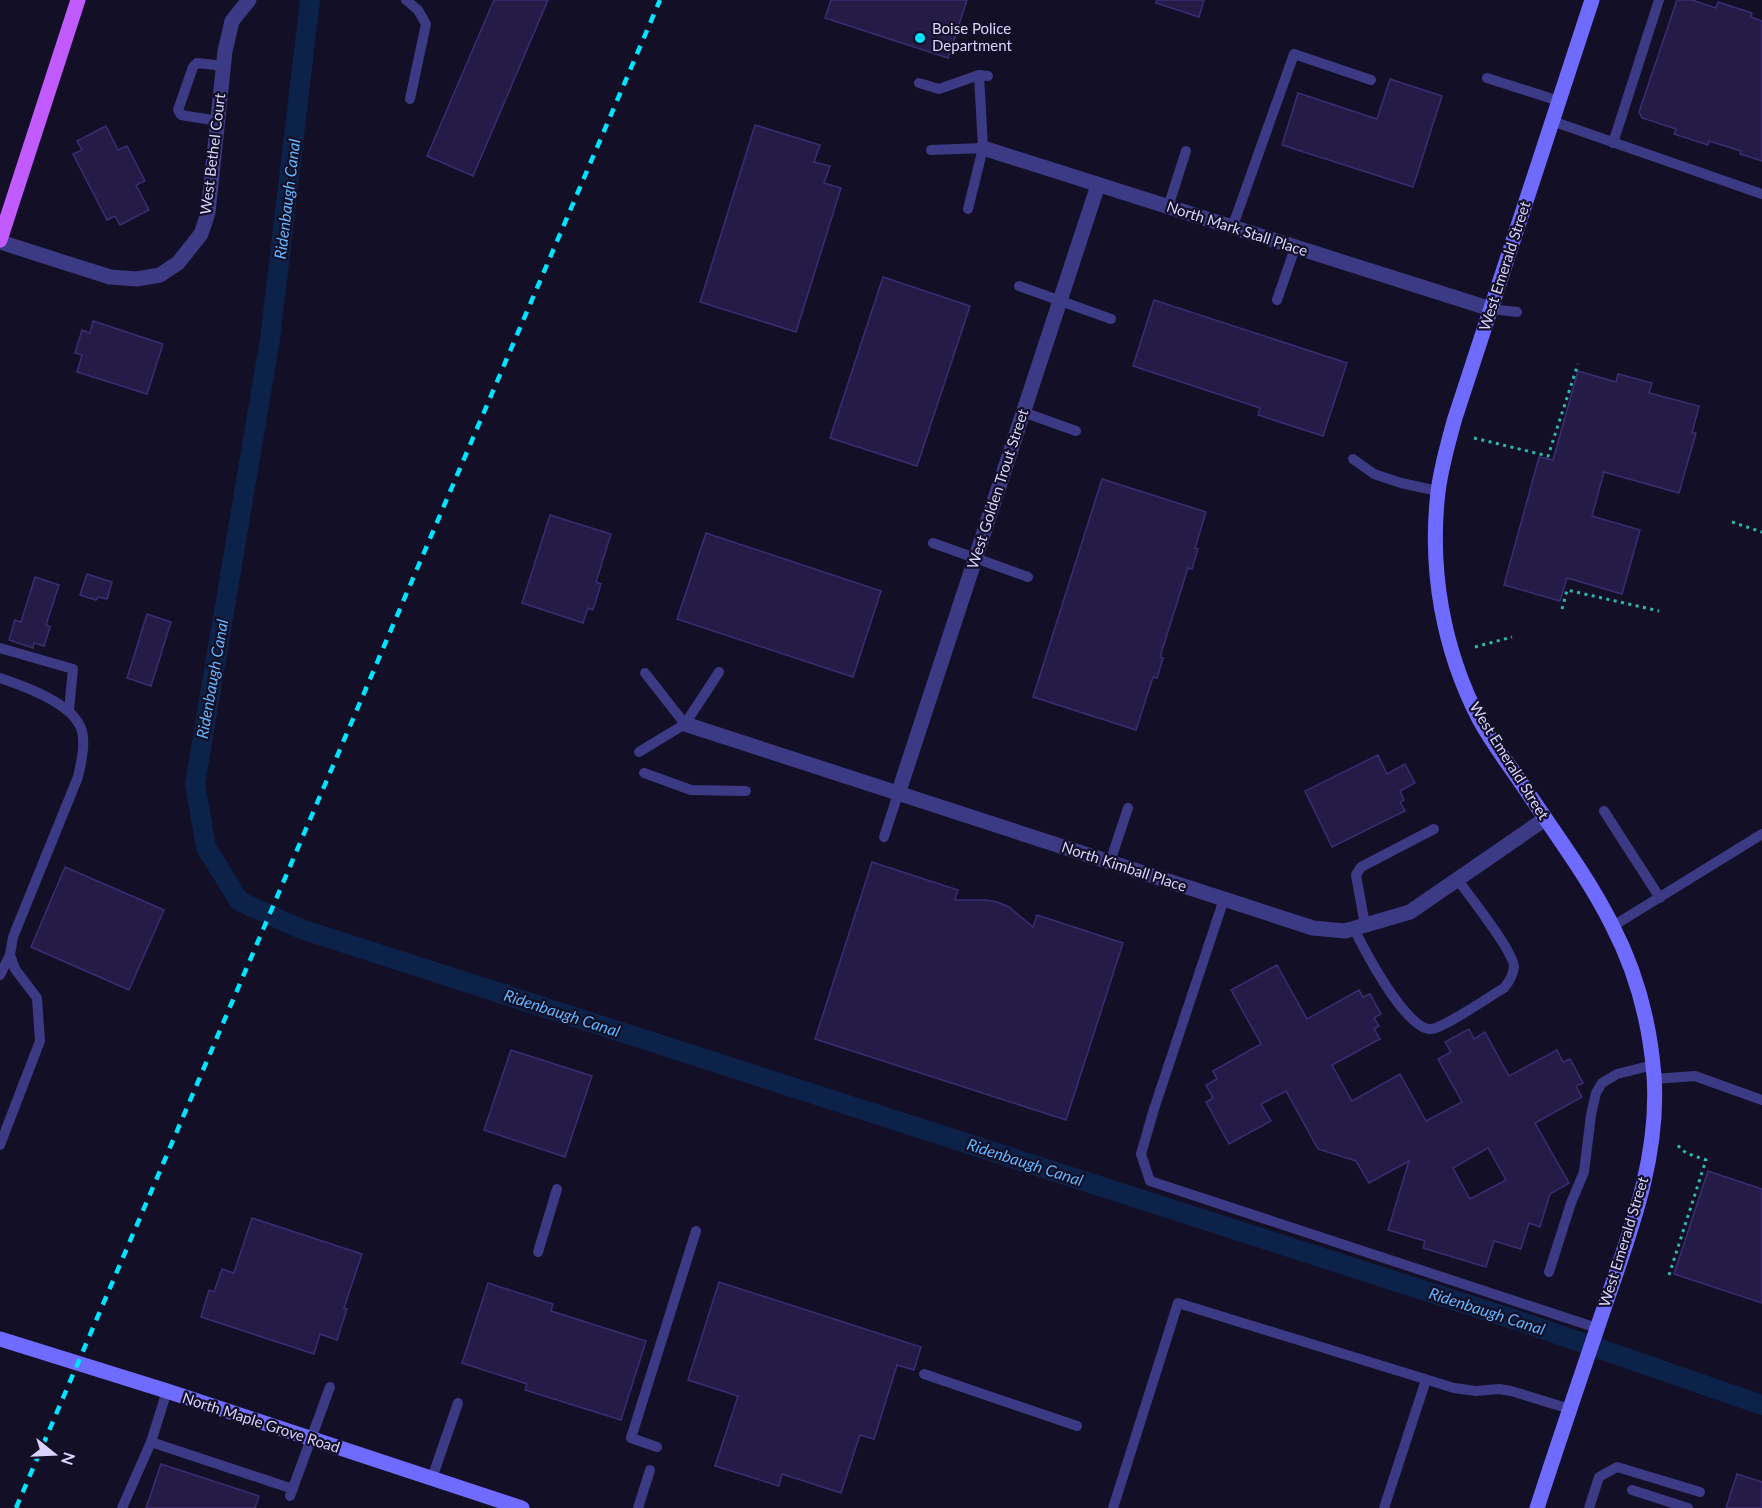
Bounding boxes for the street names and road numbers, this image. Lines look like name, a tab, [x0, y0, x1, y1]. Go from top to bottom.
street label: West Bethel Court	[196, 91, 228, 216]
street label: North Mark Stall Place	[1164, 197, 1310, 259]
street label: West Emerald Street	[1475, 198, 1534, 333]
street label: West Golden Trout Street	[963, 406, 1032, 571]
street label: West Emerald Street	[1466, 698, 1554, 823]
street label: North Kimball Place	[1060, 837, 1189, 895]
street label: West Emerald Street	[1595, 1174, 1652, 1309]
street label: North Maple Grove Road	[180, 1388, 342, 1456]

